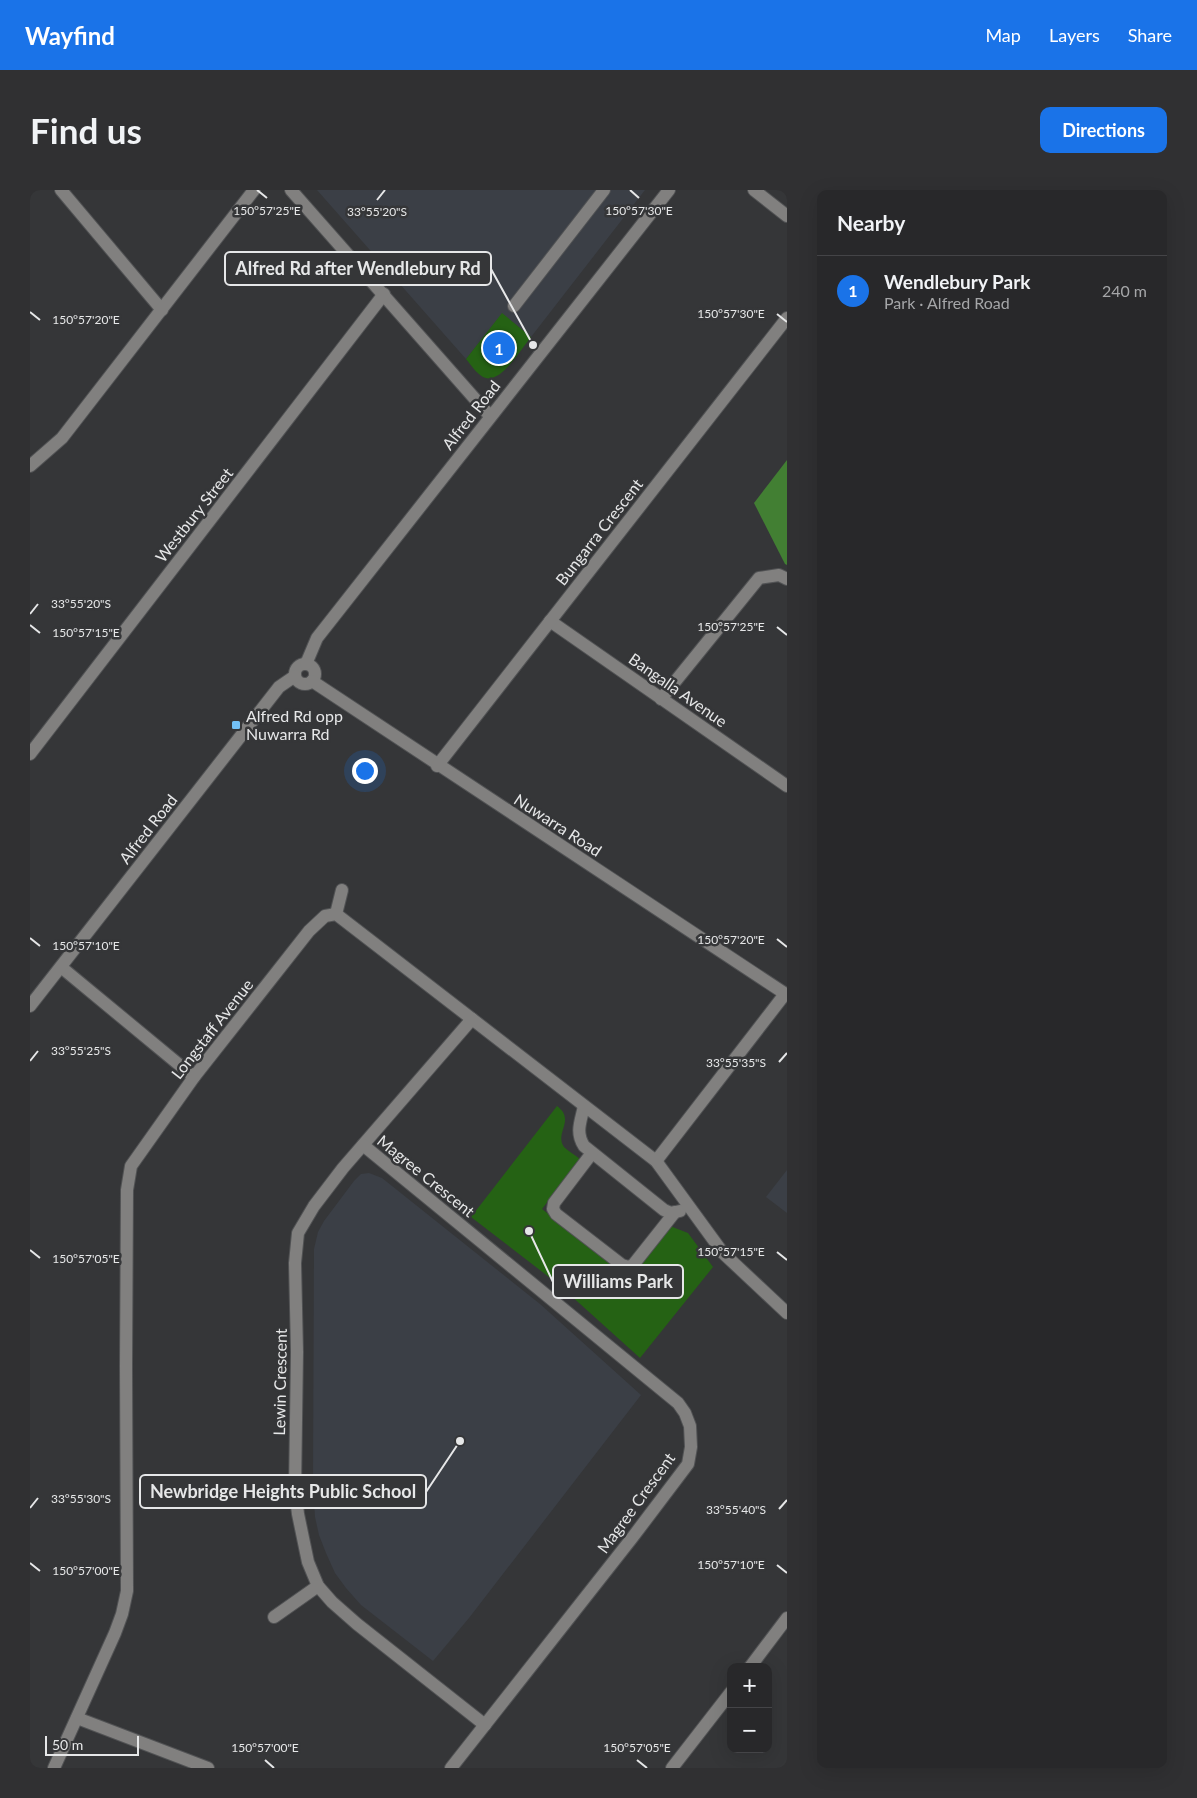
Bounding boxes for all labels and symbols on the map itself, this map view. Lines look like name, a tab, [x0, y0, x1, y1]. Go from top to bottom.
text: 150°57'25"E	[233, 203, 301, 218]
text: 150°57'30"E	[605, 203, 673, 218]
text: 33°55'20"S	[347, 204, 407, 219]
callout: Alfred Rd after Wendlebury Rd	[225, 252, 491, 285]
text: Alfred Rd after Wendlebury Rd	[234, 257, 481, 279]
text: 150°57'30"E	[697, 306, 765, 321]
text: 150°57'20"E	[52, 312, 120, 327]
pin: 1	[483, 329, 515, 367]
street label: Alfred Road	[438, 376, 504, 453]
street label: Westbury Street	[151, 464, 237, 566]
street label: Bungarra Crescent	[551, 474, 646, 589]
text: 33°55'20"S	[51, 596, 111, 611]
text: 150°57'25"E	[697, 619, 765, 634]
text: 150°57'15"E	[52, 625, 120, 640]
street label: Bangalla Avenue	[626, 649, 731, 730]
place label: Alfred Rd opp Nuwarra Rd	[246, 706, 343, 743]
marker: Alfred Rd opp Nuwarra Rd	[230, 719, 242, 731]
your location	[352, 758, 378, 784]
street label: Nuwarra Road	[511, 789, 606, 860]
street label: Alfred Road	[115, 790, 181, 867]
text: 150°57'20"E	[697, 932, 765, 947]
text: 150°57'10"E	[52, 938, 120, 953]
street label: Longstaff Avenue	[167, 975, 256, 1082]
text: 33°55'25"S	[51, 1043, 111, 1058]
text: 33°55'35"S	[706, 1055, 766, 1070]
street label: Magree Crescent	[374, 1131, 479, 1221]
text: 150°57'15"E	[697, 1244, 765, 1259]
text: 150°57'05"E	[52, 1251, 120, 1266]
callout: Williams Park	[553, 1265, 683, 1298]
text: Williams Park	[563, 1270, 673, 1292]
street label: Lewin Crescent	[269, 1328, 290, 1436]
street label: Magree Crescent	[593, 1449, 679, 1557]
callout: Newbridge Heights Public School	[140, 1475, 426, 1508]
text: Newbridge Heights Public School	[150, 1480, 416, 1502]
text: 33°55'30"S	[51, 1491, 111, 1506]
text: 33°55'40"S	[706, 1502, 766, 1517]
text: 150°57'10"E	[697, 1557, 765, 1572]
text: 150°57'00"E	[52, 1563, 120, 1578]
scale bar	[45, 1733, 139, 1756]
text: 150°57'00"E	[231, 1740, 299, 1755]
text: 150°57'05"E	[603, 1740, 671, 1755]

